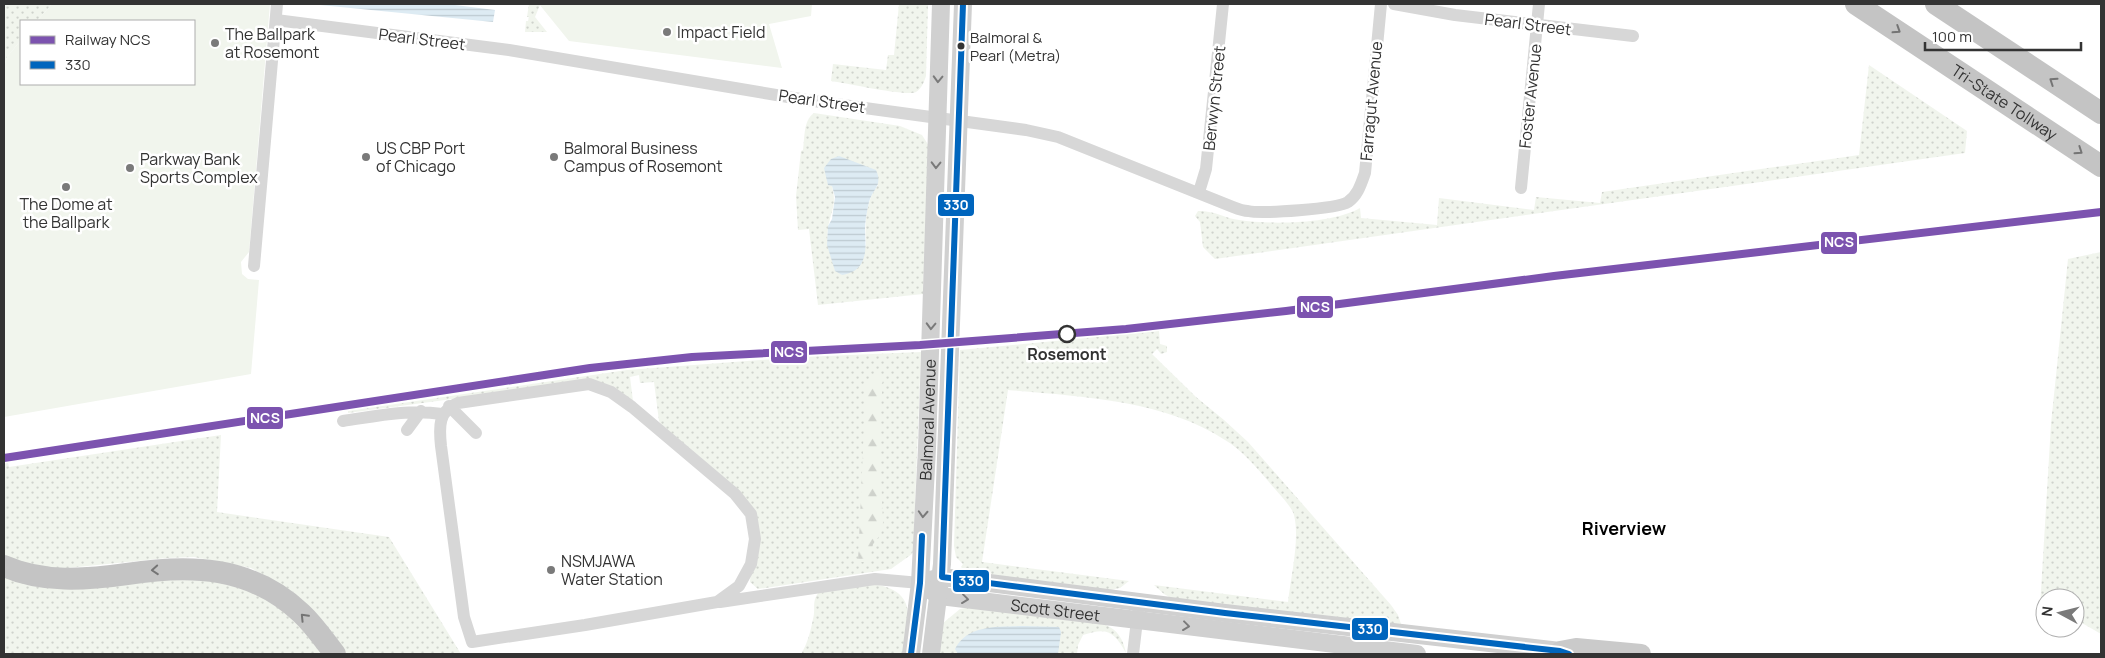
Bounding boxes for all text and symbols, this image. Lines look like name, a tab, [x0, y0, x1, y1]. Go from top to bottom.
street label: Pearl Street	[1483, 8, 1573, 40]
legend	[20, 20, 195, 85]
scale bar	[1925, 20, 2081, 52]
place label: Impact Field	[677, 21, 766, 43]
place label: The Ballpark at Rosemont	[225, 23, 319, 63]
street label: Pearl Street	[377, 23, 467, 55]
one-way arrow	[1891, 24, 1900, 34]
marker: Impact Field	[661, 26, 673, 38]
text: 100 m	[1932, 26, 1972, 47]
place label: Balmoral & Pearl (Metra)	[970, 27, 1061, 66]
text: Railway NCS	[65, 29, 150, 50]
marker: The Ballpark at Rosemont	[209, 37, 221, 49]
street label: Farragut Avenue	[1355, 40, 1387, 162]
marker: Balmoral & Pearl (Metra)	[956, 41, 966, 51]
street label: Foster Avenue	[1514, 43, 1546, 149]
street label: Berwyn Street	[1198, 45, 1230, 151]
text: 330	[65, 54, 91, 75]
street label: Tri-State Tollway	[1947, 59, 2062, 146]
one-way arrow	[933, 76, 943, 83]
one-way arrow	[2049, 78, 2058, 87]
street label: Pearl Street	[777, 84, 867, 118]
place label: US CBP Port of Chicago	[376, 137, 465, 177]
place label: Balmoral Business Campus of Rosemont	[564, 137, 723, 177]
one-way arrow	[2074, 145, 2083, 155]
place label: Parkway Bank Sports Complex	[140, 148, 258, 188]
marker: US CBP Port of Chicago	[360, 151, 372, 163]
marker: Balmoral Business Campus of Rosemont	[548, 151, 560, 163]
marker: Parkway Bank Sports Complex	[124, 162, 136, 174]
one-way arrow	[930, 162, 941, 170]
marker: The Dome at the Ballpark	[60, 181, 72, 193]
place label: The Dome at the Ballpark	[19, 193, 113, 233]
line badge: 330	[937, 193, 975, 217]
text: 330	[943, 195, 969, 214]
line badge: NCS	[1820, 231, 1858, 255]
text: NCS	[1824, 232, 1854, 251]
line badge: NCS	[1296, 295, 1334, 319]
text: NCS	[1300, 297, 1330, 316]
one-way arrow	[926, 322, 936, 330]
marker: Rosemont	[1058, 325, 1076, 343]
line badge: NCS	[770, 340, 808, 364]
text: NCS	[774, 342, 804, 361]
place label: Rosemont	[1027, 343, 1107, 365]
street label: Balmoral Avenue	[914, 359, 941, 481]
line badge: NCS	[246, 406, 284, 430]
text: NCS	[250, 408, 280, 427]
one-way arrow	[918, 510, 929, 518]
district label: Riverview	[1582, 516, 1667, 540]
place label: NSMJAWA Water Station	[561, 550, 663, 590]
one-way arrow	[150, 564, 158, 575]
marker: NSMJAWA Water Station	[545, 564, 557, 576]
line badge: 330	[952, 569, 990, 593]
text: 330	[958, 571, 984, 590]
north arrow	[2035, 588, 2085, 638]
one-way arrow	[961, 593, 969, 604]
street label: Scott Street	[1009, 594, 1102, 626]
text: N	[2037, 605, 2057, 618]
one-way arrow	[301, 613, 310, 622]
line badge: 330	[1351, 617, 1389, 641]
text: 330	[1357, 619, 1383, 638]
one-way arrow	[1182, 620, 1190, 631]

